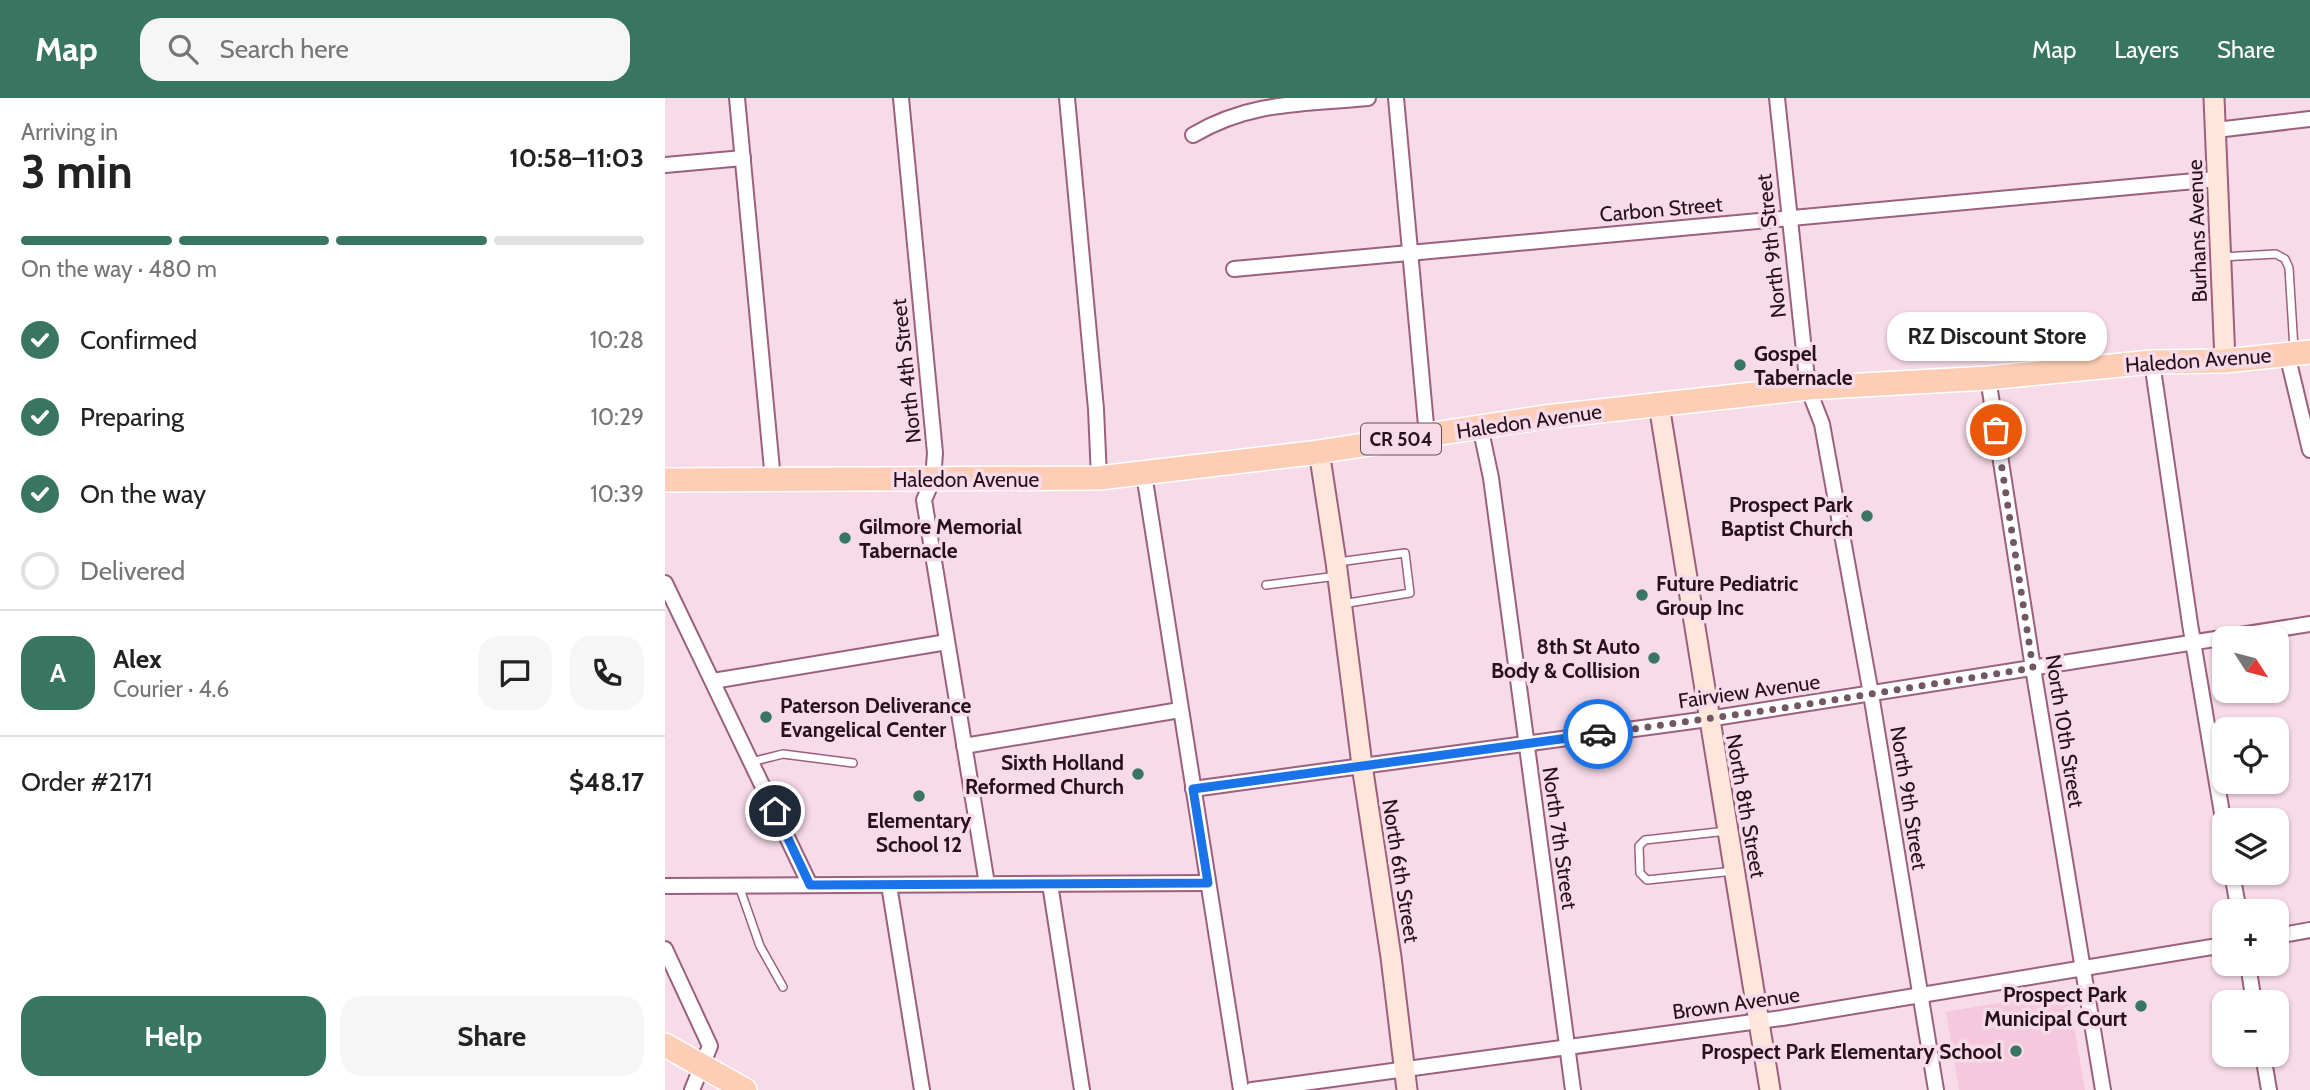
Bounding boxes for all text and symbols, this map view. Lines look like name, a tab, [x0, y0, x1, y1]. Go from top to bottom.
search box	[140, 18, 630, 81]
text: Map	[35, 29, 98, 69]
icon: search	[164, 30, 202, 68]
text: Search here	[220, 33, 349, 65]
text: Map	[2032, 35, 2076, 64]
text: Layers	[2114, 35, 2179, 64]
text: Share	[2217, 35, 2275, 64]
text: Arriving in	[21, 118, 118, 146]
text: 10:58–11:03	[509, 142, 644, 174]
text: 3 min	[21, 144, 133, 200]
street label: Burhans Avenue	[2182, 159, 2212, 303]
street label: North 9th Street	[1751, 173, 1791, 319]
street label: Carbon Street	[1598, 191, 1724, 227]
text: On the way · 480 m	[21, 255, 217, 283]
street label: North 4th Street	[886, 298, 926, 444]
callout: RZ Discount Store	[1886, 311, 2106, 360]
icon: check	[21, 321, 59, 359]
text: RZ Discount Store	[1908, 322, 2086, 350]
text: Confirmed	[80, 324, 197, 356]
text: 10:28	[590, 326, 644, 354]
place label: Gospel Tabernacle	[1754, 341, 1853, 390]
street label: Haledon Avenue	[2124, 342, 2272, 378]
marker: Gospel Tabernacle	[1732, 357, 1748, 373]
icon: check	[21, 398, 59, 436]
street label: Haledon Avenue	[1455, 398, 1604, 444]
pin	[1966, 400, 2026, 460]
text: Preparing	[80, 401, 184, 433]
text: 10:29	[591, 403, 644, 431]
icon: bag	[1977, 411, 2015, 449]
road number: CR 504	[1361, 424, 1441, 454]
street label: Haledon Avenue	[893, 467, 1040, 492]
icon: check	[21, 475, 59, 513]
text: On the way	[80, 478, 206, 510]
text: 10:39	[590, 480, 644, 508]
place label: Prospect Park Baptist Church	[1721, 492, 1854, 541]
marker: Prospect Park Baptist Church	[1859, 508, 1875, 524]
place label: Gilmore Memorial Tabernacle	[859, 514, 1023, 563]
marker: Gilmore Memorial Tabernacle	[837, 530, 853, 546]
text: Delivered	[80, 555, 185, 587]
place label: Future Pediatric Group Inc	[1656, 571, 1799, 620]
marker: Future Pediatric Group Inc	[1634, 587, 1650, 603]
north arrow	[2212, 626, 2289, 704]
map controls	[2212, 626, 2289, 1067]
place label: 8th St Auto Body & Collision	[1491, 634, 1640, 683]
button: chat	[478, 636, 552, 710]
button: phone	[570, 636, 644, 710]
text: Alex	[113, 643, 162, 675]
marker: 8th St Auto Body & Collision	[1646, 650, 1662, 666]
street label: North 10th Street	[2041, 653, 2089, 809]
text: A	[50, 657, 66, 689]
street label: Fairview Avenue	[1676, 669, 1822, 713]
text: Courier · 4.6	[113, 675, 229, 703]
place label: Paterson Deliverance Evangelical Center	[780, 693, 971, 742]
courier	[1563, 699, 1633, 769]
marker: Paterson Deliverance Evangelical Center	[758, 709, 774, 725]
icon: car	[1579, 715, 1617, 753]
button: locate	[2212, 717, 2289, 794]
street label: North 9th Street	[1885, 724, 1933, 872]
street label: North 8th Street	[1721, 732, 1771, 880]
place label: Sixth Holland Reformed Church	[965, 750, 1124, 799]
street label: North 7th Street	[1538, 765, 1582, 911]
text: Order #2171	[21, 766, 152, 798]
text: $48.17	[569, 766, 644, 798]
marker: Sixth Holland Reformed Church	[1130, 766, 1146, 782]
pin	[745, 781, 805, 841]
marker: Elementary School 12	[911, 788, 927, 804]
icon: home	[756, 792, 794, 830]
street label: North 6th Street	[1377, 797, 1425, 945]
place label: Elementary School 12	[867, 808, 972, 857]
button: layers	[2212, 808, 2289, 885]
button: +	[2212, 899, 2289, 976]
street label: Brown Avenue	[1671, 982, 1802, 1024]
place label: Prospect Park Municipal Court	[1984, 982, 2128, 1031]
button: −	[2212, 990, 2289, 1067]
button: Help	[21, 996, 326, 1076]
button: Share	[340, 996, 644, 1076]
marker: Prospect Park Municipal Court	[2133, 998, 2149, 1014]
place label: Prospect Park Elementary School	[1701, 1039, 2002, 1064]
marker: Prospect Park Elementary School	[2008, 1043, 2024, 1059]

